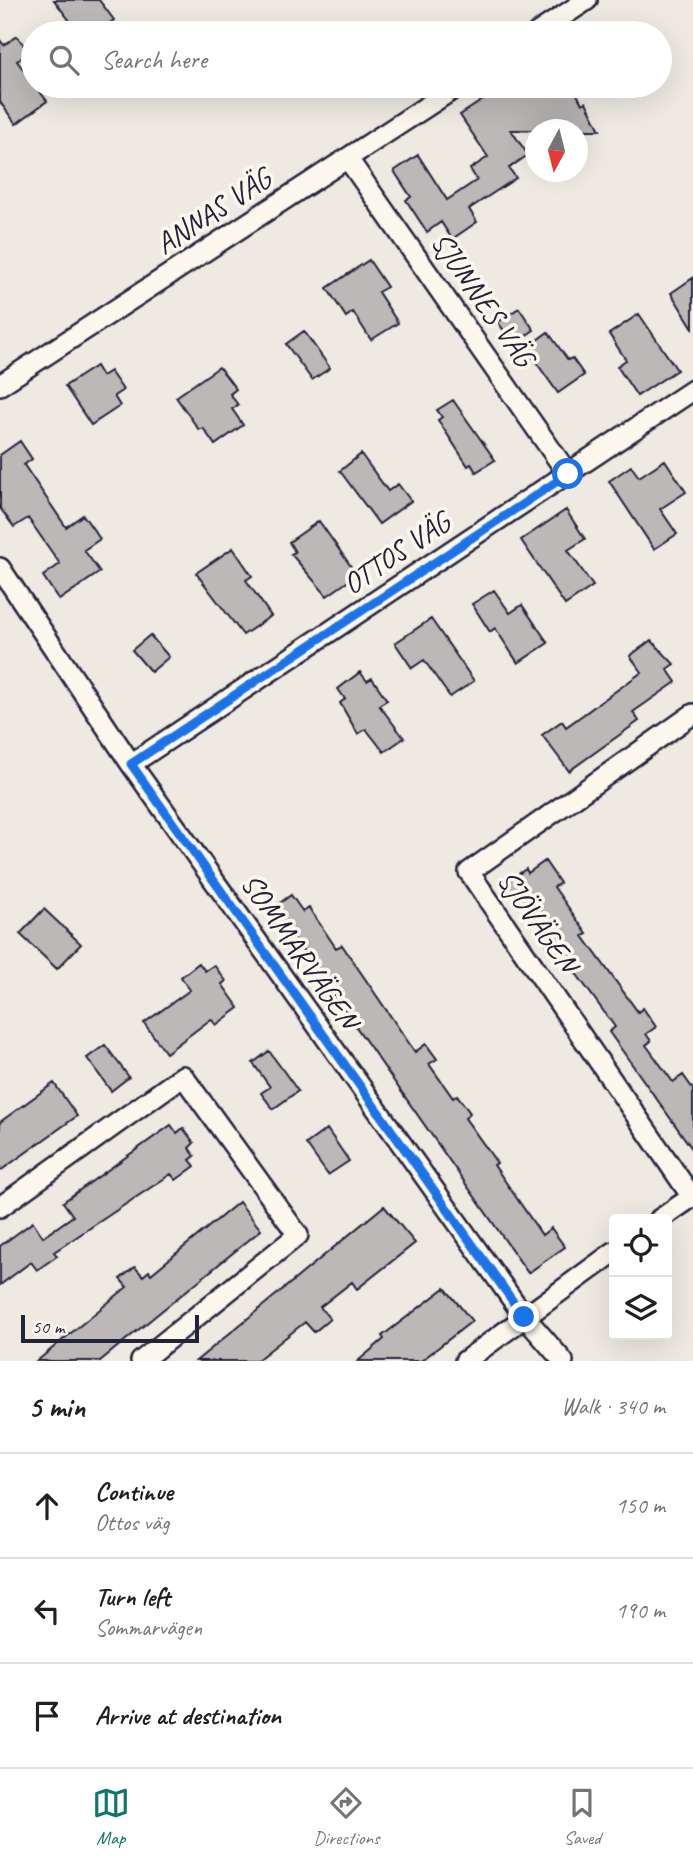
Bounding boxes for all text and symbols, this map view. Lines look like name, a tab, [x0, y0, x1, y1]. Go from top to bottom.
search box	[21, 21, 672, 98]
icon: search	[45, 41, 83, 79]
text: Search here	[101, 43, 207, 76]
north arrow	[525, 119, 588, 182]
street label: ANNAS VÄG	[148, 158, 281, 262]
street label: SJUNNES VÄG	[423, 224, 545, 376]
route start	[552, 458, 583, 489]
street label: OTTOS VÄG	[335, 501, 460, 603]
street label: SJÖVÄGEN	[489, 862, 589, 983]
street label: SOMMARVÄGEN	[233, 866, 370, 1039]
map controls	[609, 1214, 672, 1340]
button: locate	[609, 1214, 672, 1277]
button: layers	[609, 1277, 672, 1340]
route end	[508, 1301, 539, 1332]
scale bar	[21, 1312, 200, 1344]
text: 50 m	[32, 1315, 64, 1339]
text: 5 min	[28, 1388, 85, 1426]
text: Walk · 340 m	[561, 1392, 665, 1421]
text: Continue	[95, 1475, 173, 1508]
icon: ahead	[28, 1487, 66, 1525]
text: 150 m	[616, 1491, 665, 1520]
text: Ottos väg	[95, 1508, 169, 1537]
text: Turn left	[95, 1580, 170, 1613]
icon: left	[28, 1592, 66, 1630]
text: 190 m	[616, 1596, 665, 1625]
text: Sommarvägen	[95, 1613, 202, 1642]
icon: arrive	[28, 1697, 66, 1735]
text: Arrive at destination	[95, 1699, 281, 1732]
tab: Map	[92, 1784, 130, 1850]
tab: Directions	[313, 1784, 380, 1850]
tab: Saved	[563, 1784, 601, 1850]

